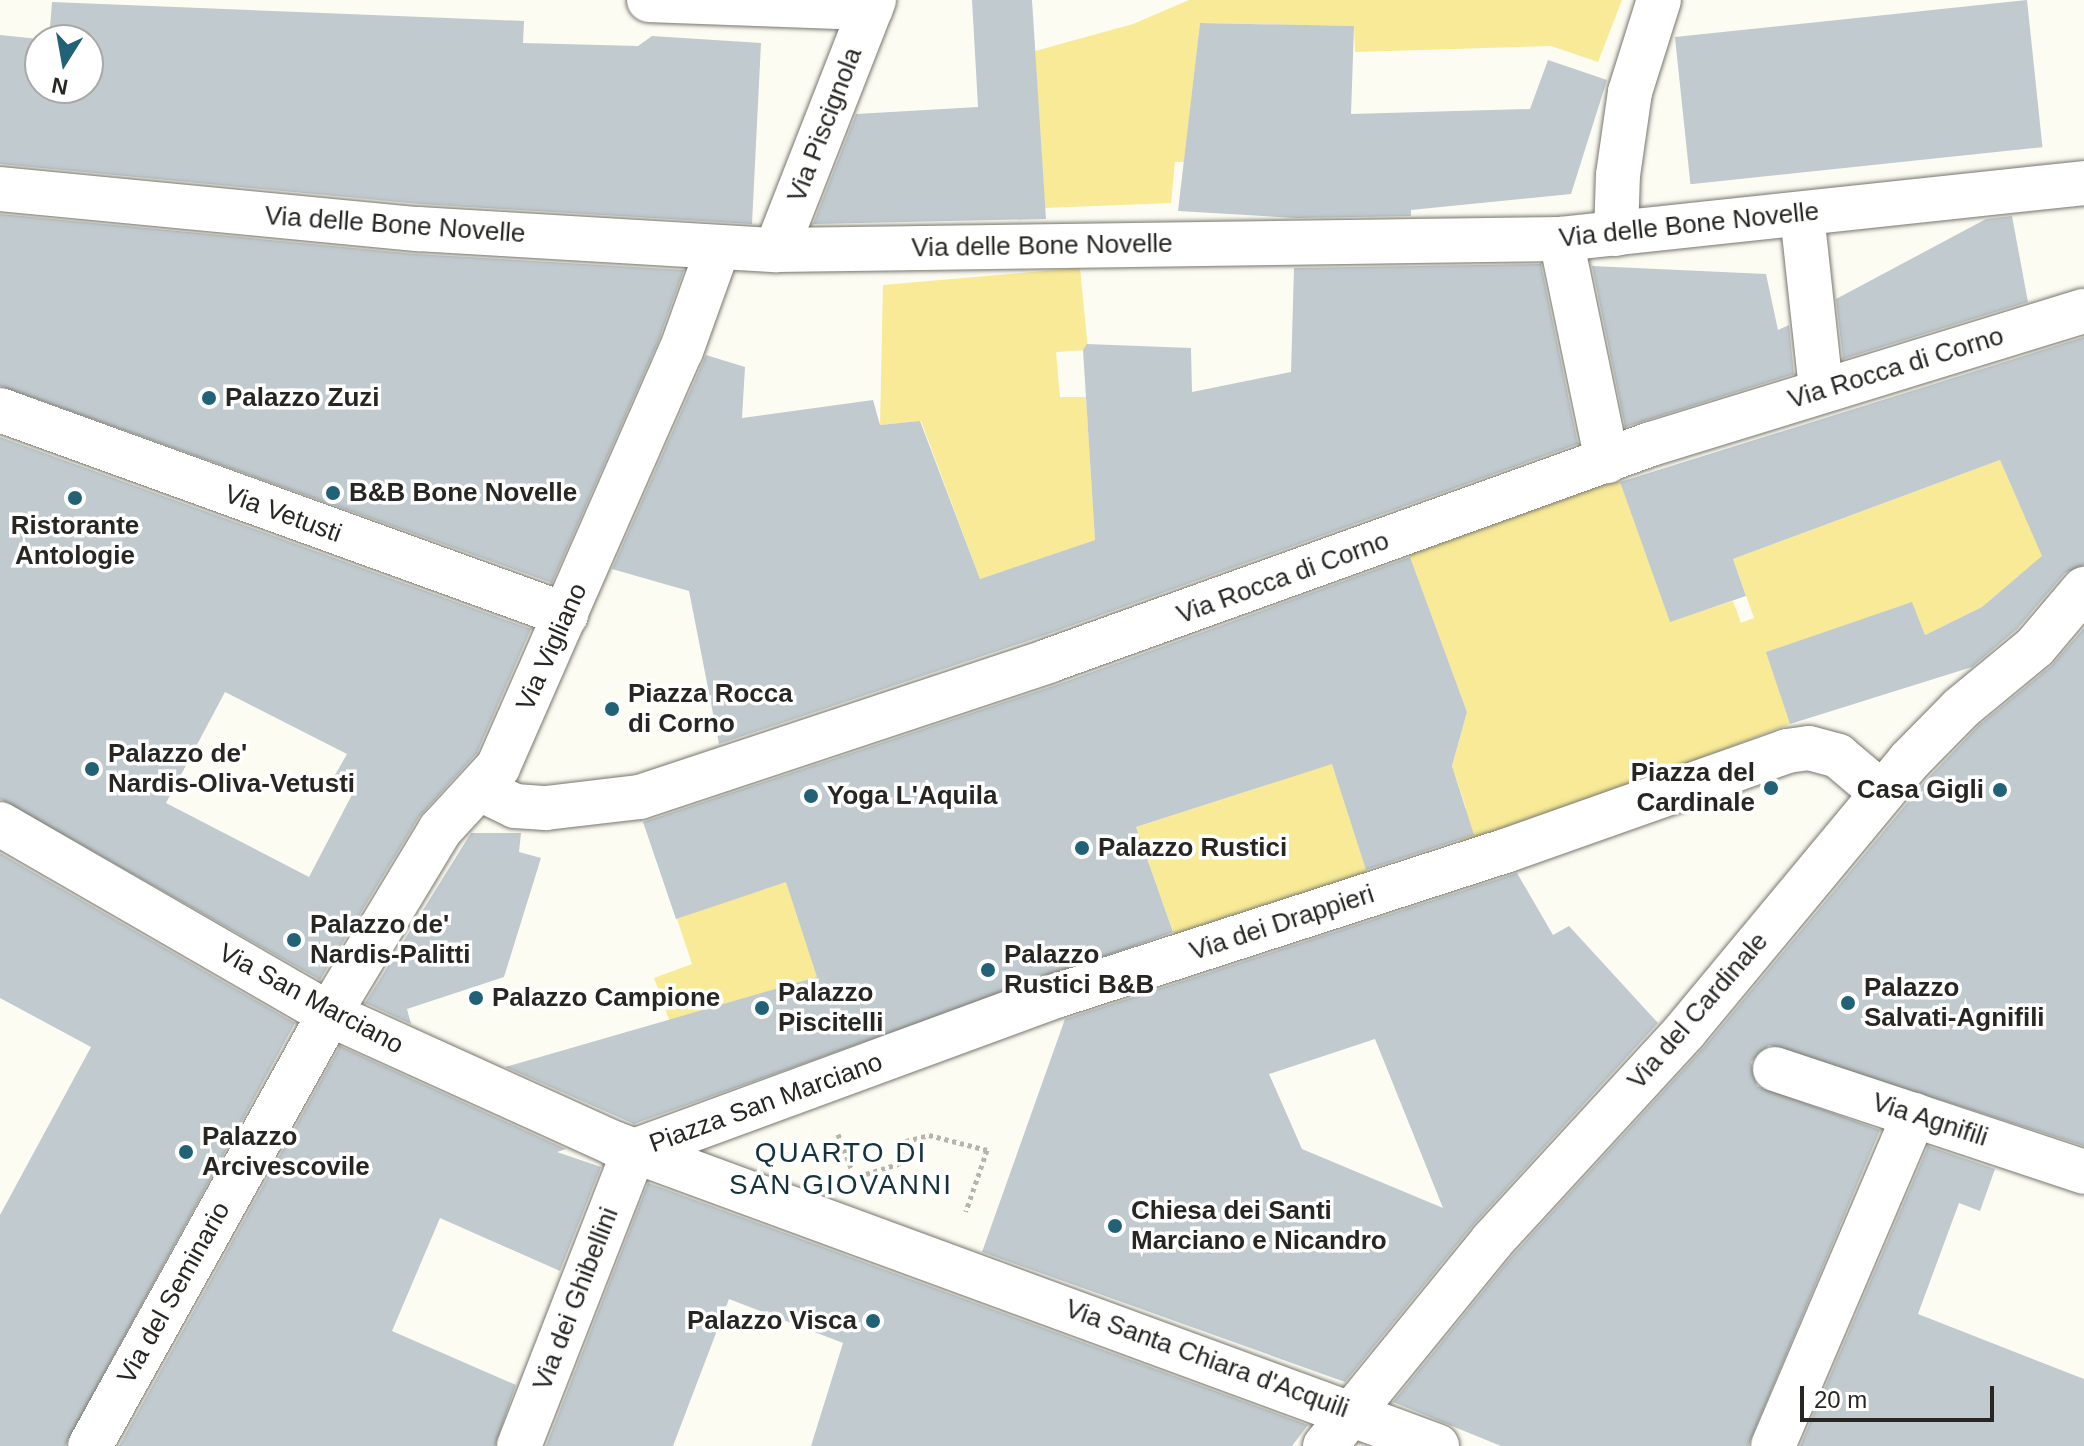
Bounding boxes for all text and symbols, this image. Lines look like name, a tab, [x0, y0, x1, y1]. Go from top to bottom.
north arrow	[24, 24, 104, 104]
street label: Via Piscignola	[781, 43, 869, 207]
text: N	[50, 72, 70, 100]
street label: Via delle Bone Novelle	[1558, 196, 1820, 254]
street label: Via delle Bone Novelle	[264, 200, 526, 250]
street label: Via delle Bone Novelle	[911, 228, 1173, 264]
street label: Via Rocca di Corno	[1785, 320, 2007, 416]
place label: Palazzo Zuzi	[225, 382, 380, 414]
marker: Palazzo Zuzi	[200, 389, 218, 407]
place label: B&B Bone Novelle	[349, 477, 577, 509]
street label: Via Vetusti	[220, 478, 346, 550]
marker: B&B Bone Novelle	[324, 484, 342, 502]
marker: Ristorante Antologie	[66, 489, 84, 507]
place label: Ristorante Antologie	[11, 510, 139, 572]
street label: Via Rocca di Corno	[1173, 525, 1393, 631]
street label: Via Vigliano	[510, 578, 594, 716]
place label: Piazza Rocca di Corno	[628, 678, 793, 740]
marker: Piazza Rocca di Corno	[603, 700, 621, 718]
place label: Palazzo de' Nardis-Oliva-Vetusti	[108, 738, 355, 800]
place label: Piazza del Cardinale	[1631, 757, 1755, 818]
marker: Palazzo de' Nardis-Oliva-Vetusti	[83, 760, 101, 778]
place label: Casa Gigli	[1857, 774, 1984, 806]
marker: Piazza del Cardinale	[1762, 779, 1780, 797]
place label: Yoga L'Aquila	[827, 780, 997, 812]
marker: Casa Gigli	[1991, 781, 2009, 799]
marker: Yoga L'Aquila	[802, 787, 820, 805]
place label: Palazzo Rustici	[1098, 832, 1287, 864]
marker: Palazzo Rustici	[1073, 839, 1091, 857]
street label: Via dei Drappieri	[1186, 879, 1378, 967]
place label: Palazzo de' Nardis-Palitti	[310, 909, 470, 970]
street label: Via del Cardinale	[1621, 926, 1775, 1096]
marker: Palazzo de' Nardis-Palitti	[285, 931, 303, 949]
street label: Via San Marciano	[213, 937, 409, 1061]
place label: Palazzo Rustici B&B	[1004, 939, 1154, 1000]
marker: Palazzo Rustici B&B	[979, 961, 997, 979]
place label: Palazzo Salvati-Agnifili	[1864, 972, 2045, 1034]
place label: Palazzo Piscitelli	[778, 977, 883, 1038]
place label: Palazzo Campione	[492, 982, 720, 1014]
marker: Palazzo Campione	[467, 989, 485, 1007]
marker: Palazzo Salvati-Agnifili	[1839, 994, 1857, 1012]
marker: Palazzo Piscitelli	[753, 999, 771, 1017]
street label: Piazza San Marciano	[645, 1046, 887, 1160]
street label: Via Agnifili	[1868, 1086, 1992, 1154]
place label: Palazzo Arcivescovile	[202, 1121, 370, 1182]
district label: QUARTO DI SAN GIOVANNI	[729, 1136, 953, 1202]
marker: Palazzo Arcivescovile	[177, 1143, 195, 1161]
place label: Chiesa dei Santi Marciano e Nicandro	[1131, 1195, 1387, 1256]
street label: Via del Seminario	[111, 1197, 237, 1389]
street label: Via dei Ghibellini	[527, 1203, 625, 1395]
marker: Chiesa dei Santi Marciano e Nicandro	[1106, 1217, 1124, 1235]
street label: Via Santa Chiara d'Acquili	[1061, 1293, 1353, 1425]
place label: Palazzo Visca	[687, 1305, 857, 1337]
marker: Palazzo Visca	[864, 1312, 882, 1330]
scale bar	[1804, 1370, 1998, 1420]
text: 20 m	[1814, 1386, 1867, 1413]

